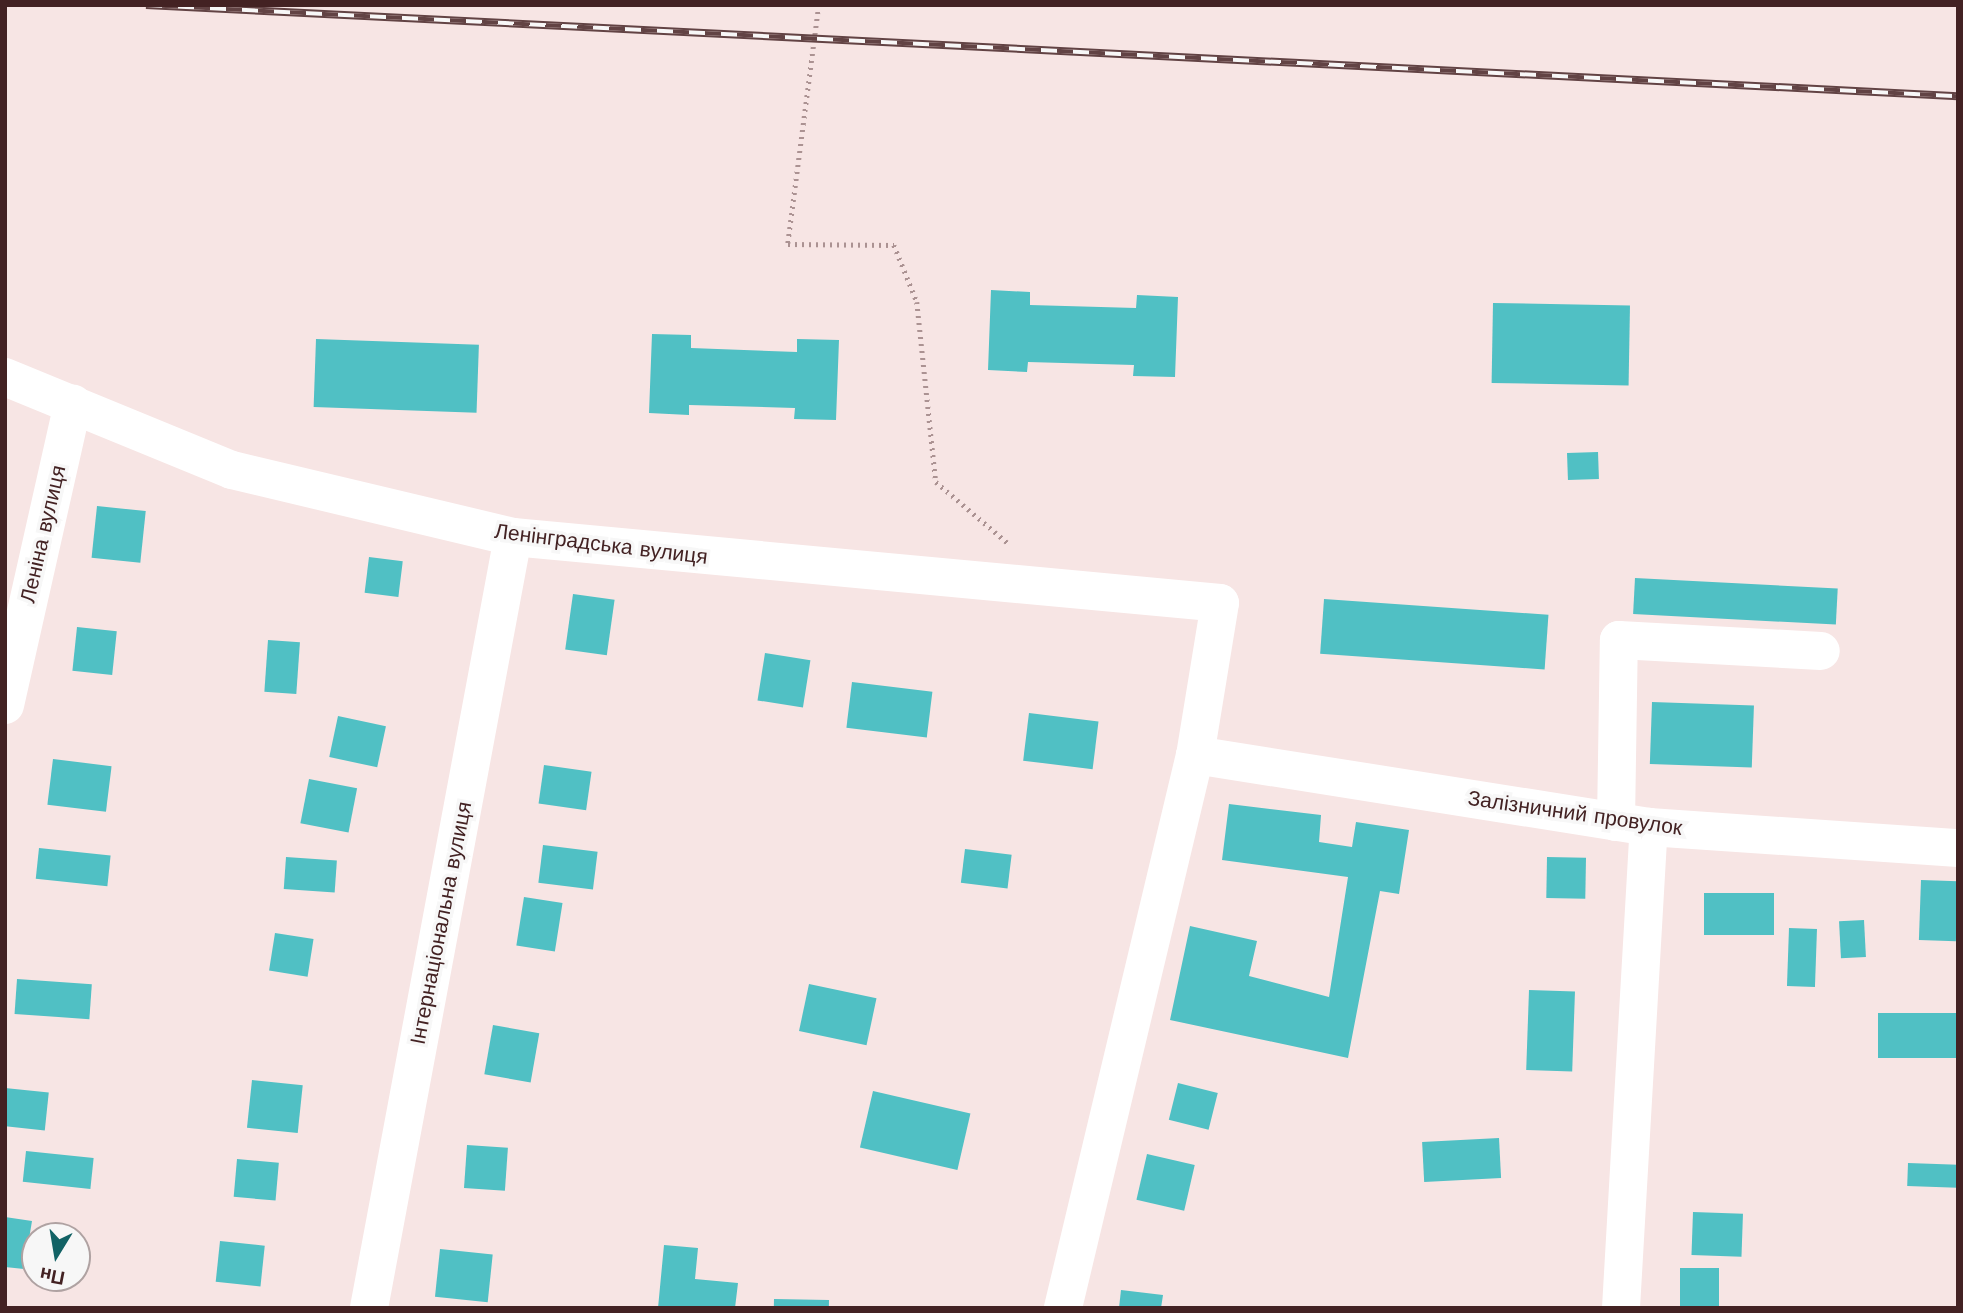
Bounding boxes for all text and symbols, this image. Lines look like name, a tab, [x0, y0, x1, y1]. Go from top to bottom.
street label: Леніна вулиця	[15, 463, 71, 605]
street label: Ленінградська вулиця	[493, 518, 709, 570]
street label: Залізничний провулок	[1466, 785, 1684, 841]
street label: Інтернаціональна вулиця	[405, 799, 477, 1047]
north arrow	[21, 1222, 91, 1292]
text: Пн	[38, 1262, 67, 1290]

